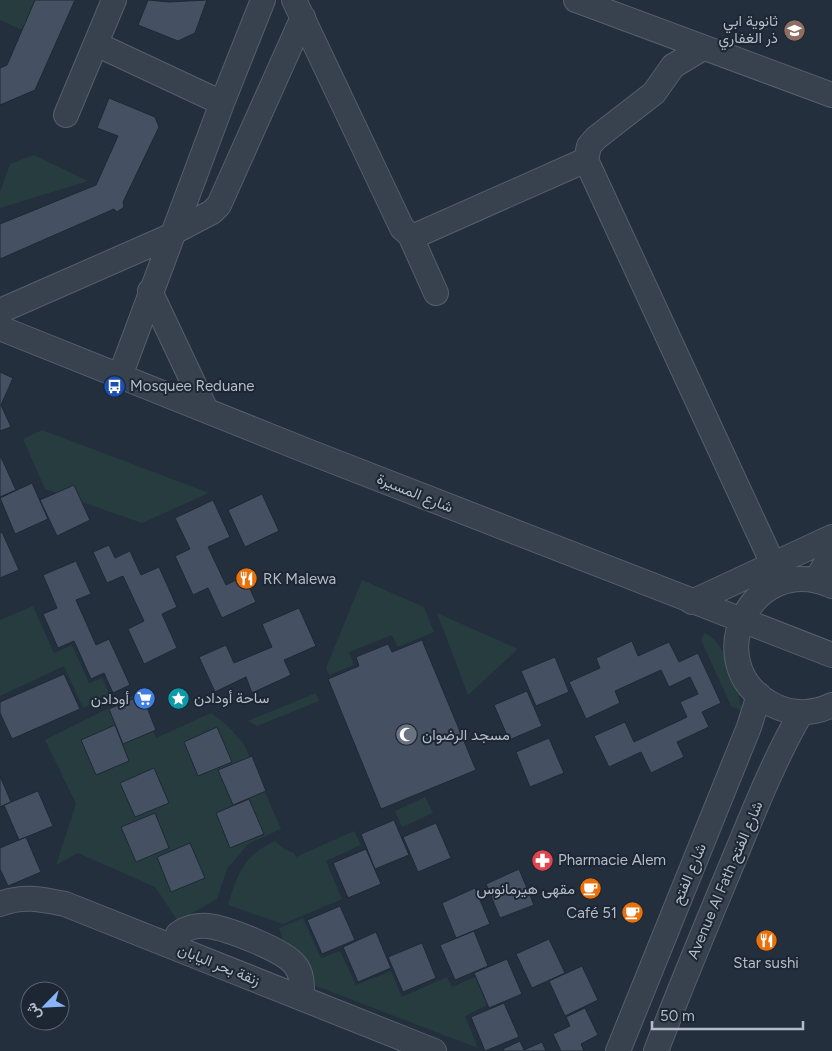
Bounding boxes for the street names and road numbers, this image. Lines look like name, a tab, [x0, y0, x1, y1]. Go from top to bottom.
street label: شارع المسيرة	[374, 470, 456, 518]
street label: Avenue Al Fath شارع الفتح	[684, 798, 768, 962]
street label: شارع الفتح	[668, 840, 712, 908]
street label: زنقة بحر اليابان	[175, 940, 263, 990]

